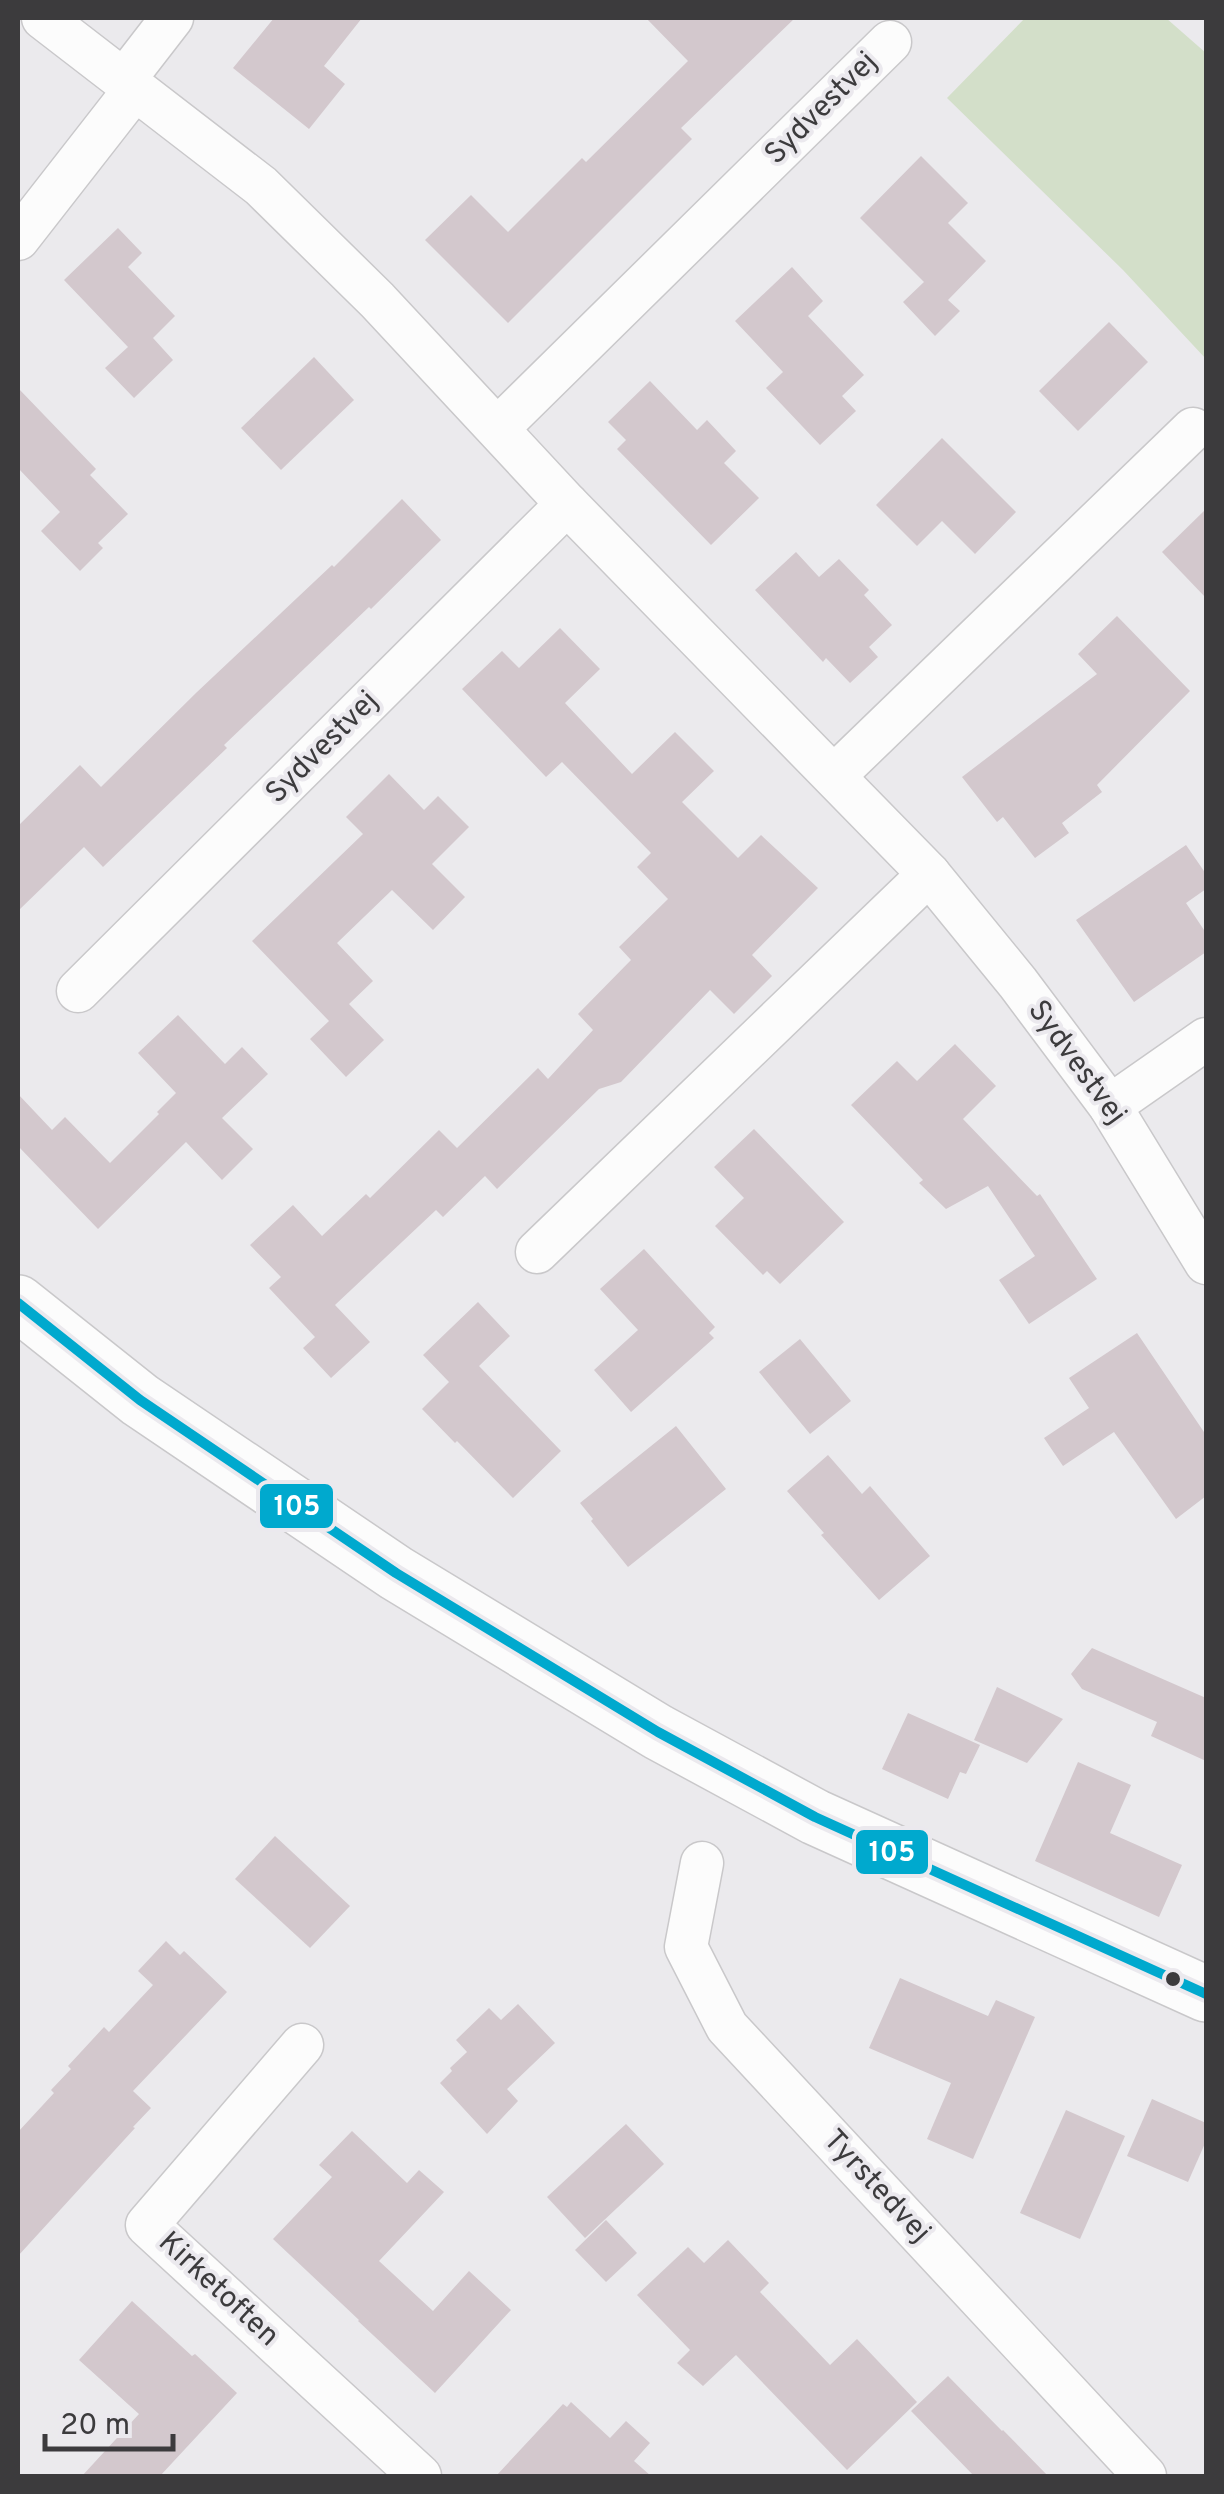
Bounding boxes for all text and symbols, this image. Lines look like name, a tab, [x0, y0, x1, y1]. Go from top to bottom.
street label: Sydvestvej	[758, 45, 886, 173]
street label: Sydvestvej	[259, 684, 387, 812]
street label: Sydvestvej	[1019, 994, 1133, 1132]
line badge: 105	[258, 1482, 335, 1530]
text: 105	[274, 1490, 320, 1526]
line badge: 105	[854, 1828, 930, 1876]
text: 105	[869, 1836, 915, 1872]
unlabelled marker	[1163, 1969, 1183, 1989]
street label: Tyrstedvej	[814, 2123, 938, 2251]
street label: Kirketoften	[150, 2225, 286, 2355]
scale bar	[45, 2389, 172, 2451]
text: 20 m	[60, 2408, 130, 2445]

